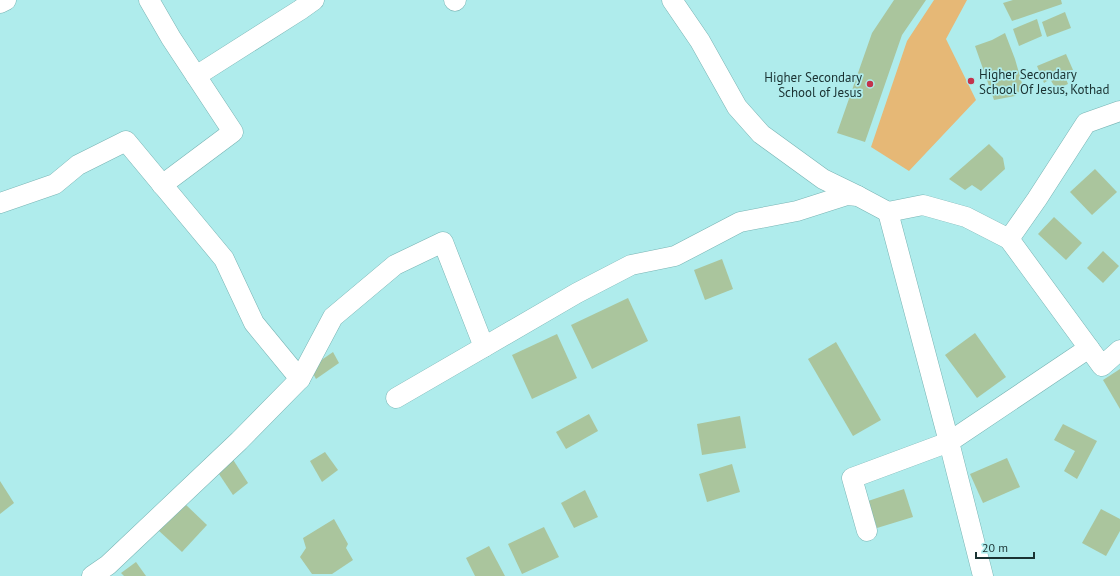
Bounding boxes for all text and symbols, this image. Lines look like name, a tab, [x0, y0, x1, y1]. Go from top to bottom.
place label: Higher Secondary School Of Jesus, Kothad	[979, 66, 1110, 98]
place label: Higher Secondary School of Jesus	[764, 69, 862, 101]
marker: Higher Secondary School Of Jesus, Kothad	[966, 76, 976, 86]
marker: Higher Secondary School of Jesus	[865, 79, 875, 89]
scale bar	[976, 534, 1034, 560]
text: 20 m	[982, 540, 1008, 555]

